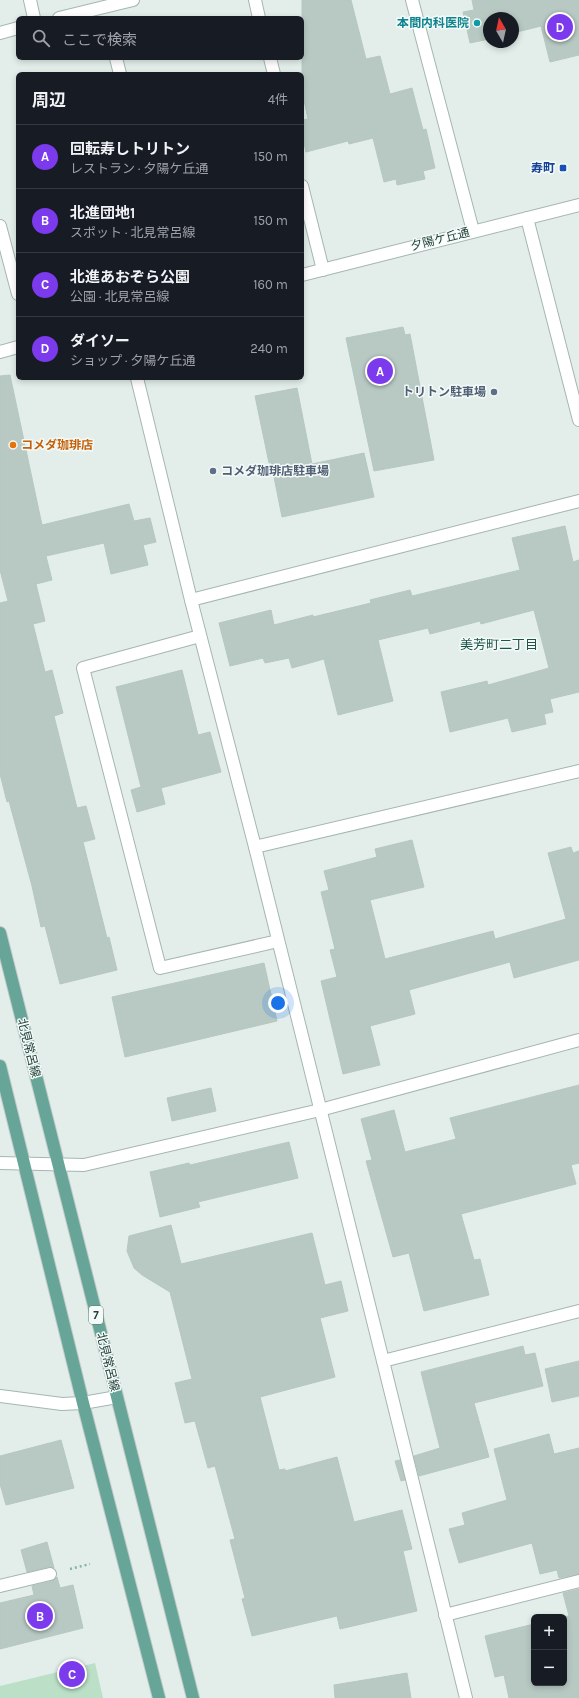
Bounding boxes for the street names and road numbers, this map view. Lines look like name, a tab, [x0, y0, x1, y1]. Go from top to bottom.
street label: 夕陽ケ丘通	[409, 225, 471, 253]
street label: 北見常呂線	[15, 1017, 43, 1079]
road number: 7	[89, 1306, 103, 1324]
street label: 北見常呂線	[94, 1331, 122, 1393]

